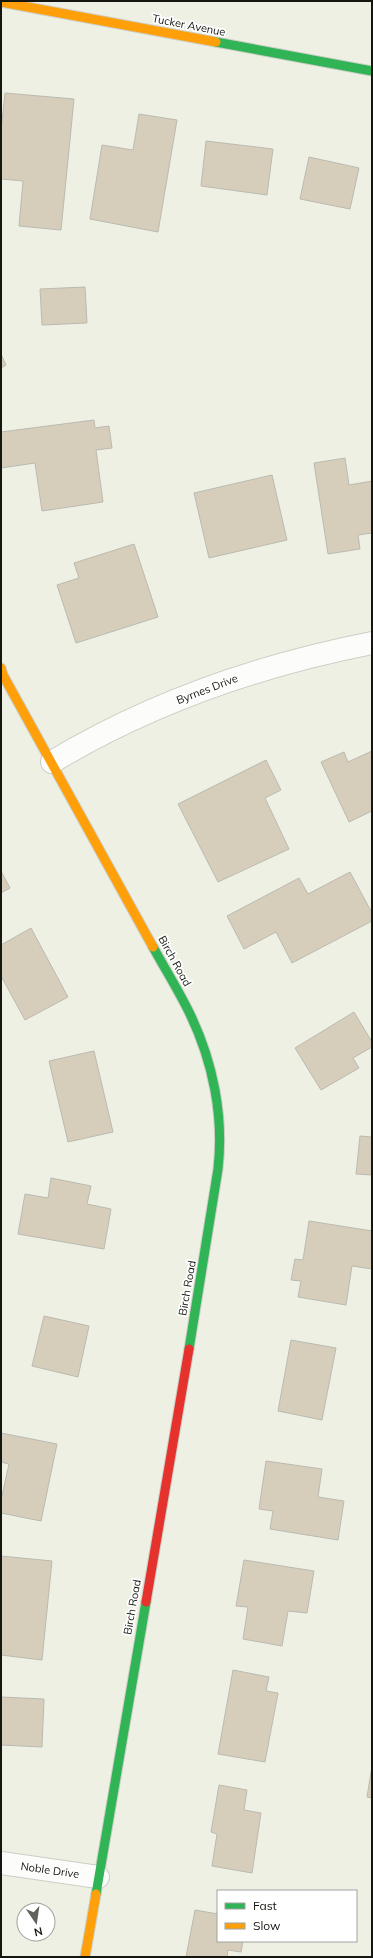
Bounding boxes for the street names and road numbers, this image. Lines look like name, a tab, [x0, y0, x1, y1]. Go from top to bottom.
street label: Tucker Avenue	[151, 11, 227, 39]
street label: Byrnes Drive	[174, 671, 240, 707]
street label: Birch Road	[155, 933, 195, 989]
street label: Birch Road	[175, 1259, 199, 1317]
street label: Birch Road	[120, 1578, 144, 1636]
street label: Noble Drive	[20, 1859, 80, 1881]

